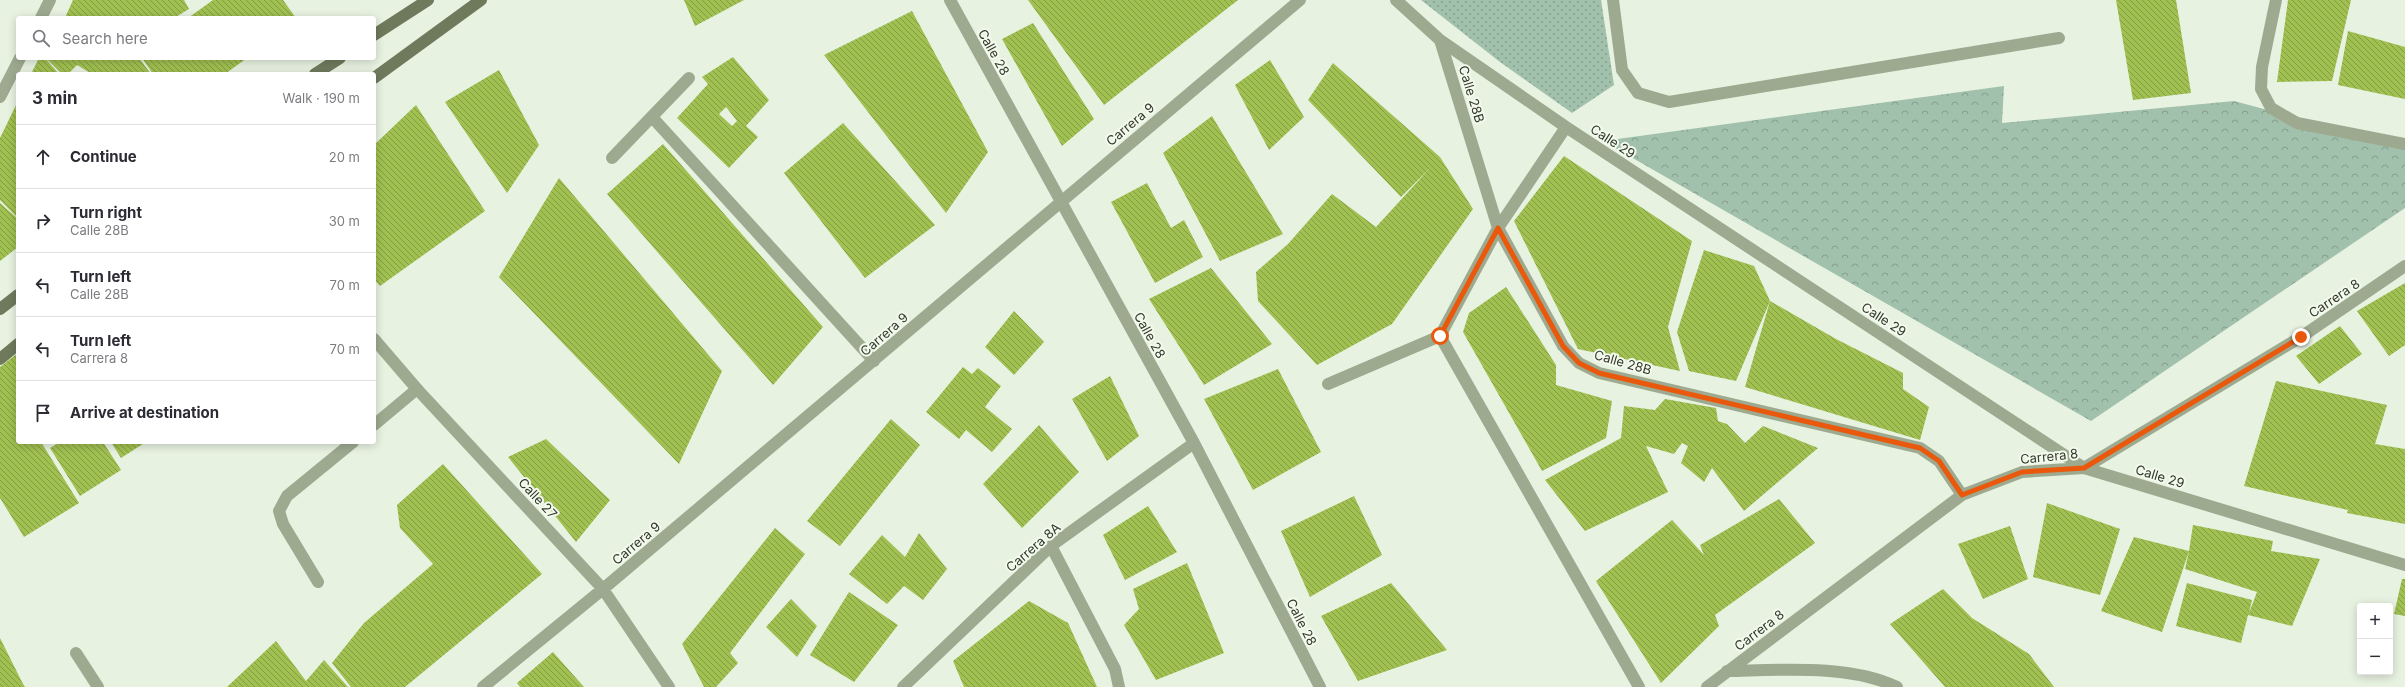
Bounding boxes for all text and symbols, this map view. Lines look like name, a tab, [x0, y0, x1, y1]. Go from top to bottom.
search box	[16, 16, 376, 60]
street label: Calle 28	[975, 26, 1013, 78]
icon: search	[30, 27, 52, 49]
text: Search here	[62, 29, 148, 48]
street label: Calle 28B	[1456, 64, 1488, 124]
text: 3 min	[32, 88, 78, 108]
text: Walk · 190 m	[283, 90, 360, 106]
street label: Carrera 9	[1103, 99, 1157, 149]
street label: Calle 29	[1588, 121, 1638, 161]
icon: ahead	[32, 146, 54, 168]
text: Continue	[70, 147, 137, 166]
text: 20 m	[329, 149, 360, 165]
text: Turn right	[70, 203, 142, 222]
icon: right	[32, 210, 54, 232]
text: 30 m	[329, 213, 360, 229]
text: Calle 28B	[70, 222, 129, 238]
text: Turn left	[70, 267, 131, 286]
icon: left	[32, 274, 54, 296]
street label: Carrera 8	[2305, 275, 2363, 321]
text: 70 m	[330, 277, 360, 293]
text: Calle 28B	[70, 286, 129, 302]
street label: Calle 29	[1859, 299, 1909, 339]
street label: Carrera 9	[857, 309, 911, 359]
street label: Calle 28	[1131, 309, 1169, 361]
route start	[1431, 327, 1449, 345]
route end	[2292, 328, 2310, 346]
text: Turn left	[70, 331, 131, 350]
icon: left	[32, 338, 54, 360]
text: 70 m	[330, 341, 360, 357]
street label: Calle 28B	[1593, 346, 1653, 378]
text: Carrera 8	[70, 350, 128, 366]
icon: arrive	[32, 402, 54, 424]
text: Arrive at destination	[70, 403, 219, 422]
street label: Carrera 8	[2019, 445, 2079, 467]
street label: Calle 29	[2134, 461, 2186, 491]
street label: Calle 27	[515, 474, 561, 522]
street label: Carrera 9	[609, 518, 663, 568]
street label: Carrera 8A	[1002, 519, 1064, 575]
street label: Calle 28	[1283, 596, 1321, 648]
map controls	[2357, 603, 2393, 675]
button: +	[2357, 603, 2393, 639]
street label: Carrera 8	[1731, 606, 1787, 654]
button: −	[2357, 639, 2393, 675]

